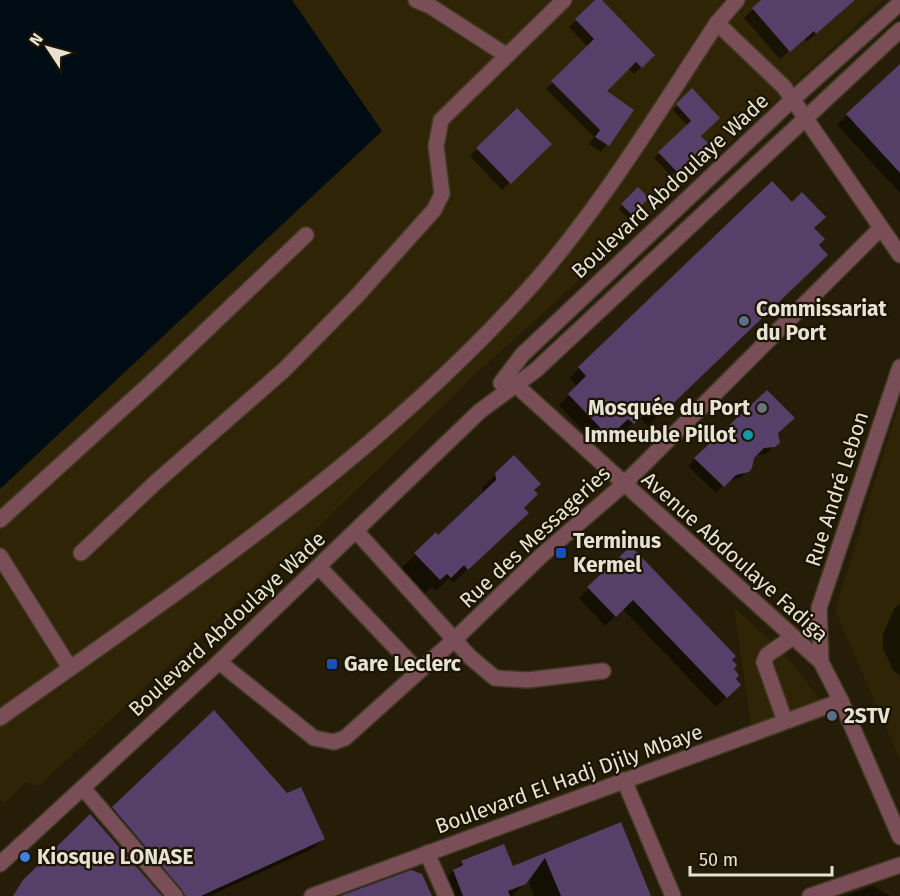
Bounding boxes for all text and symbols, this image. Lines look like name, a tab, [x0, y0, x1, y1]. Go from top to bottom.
north arrow	[18, 18, 78, 78]
text: N	[25, 30, 47, 49]
street label: Boulevard Abdoulaye Wade	[566, 88, 774, 284]
place label: Commissariat du Port	[756, 296, 888, 346]
marker: Commissariat du Port	[737, 314, 751, 328]
place label: Mosquée du Port	[588, 395, 751, 421]
marker: Mosquée du Port	[755, 401, 769, 415]
street label: Rue André Lebon	[800, 408, 874, 570]
place label: Immeuble Pillot	[584, 422, 737, 448]
marker: Immeuble Pillot	[741, 428, 755, 442]
street label: Rue des Messageries	[454, 460, 616, 614]
street label: Avenue Abdoulaye Fadiga	[636, 466, 834, 648]
street label: Boulevard Abdoulaye Wade	[123, 526, 331, 722]
place label: Terminus Kermel	[573, 528, 661, 578]
marker: Terminus Kermel	[554, 546, 568, 560]
place label: Gare Leclerc	[344, 651, 461, 677]
marker: Gare Leclerc	[325, 657, 339, 671]
place label: 2STV	[844, 703, 891, 729]
marker: 2STV	[825, 709, 839, 723]
street label: Boulevard El Hadj Djily Mbaye	[432, 718, 706, 840]
scale bar	[690, 839, 832, 877]
place label: Kiosque LONASE	[37, 844, 194, 870]
text: 50 m	[699, 849, 738, 871]
marker: Kiosque LONASE	[18, 850, 32, 864]

